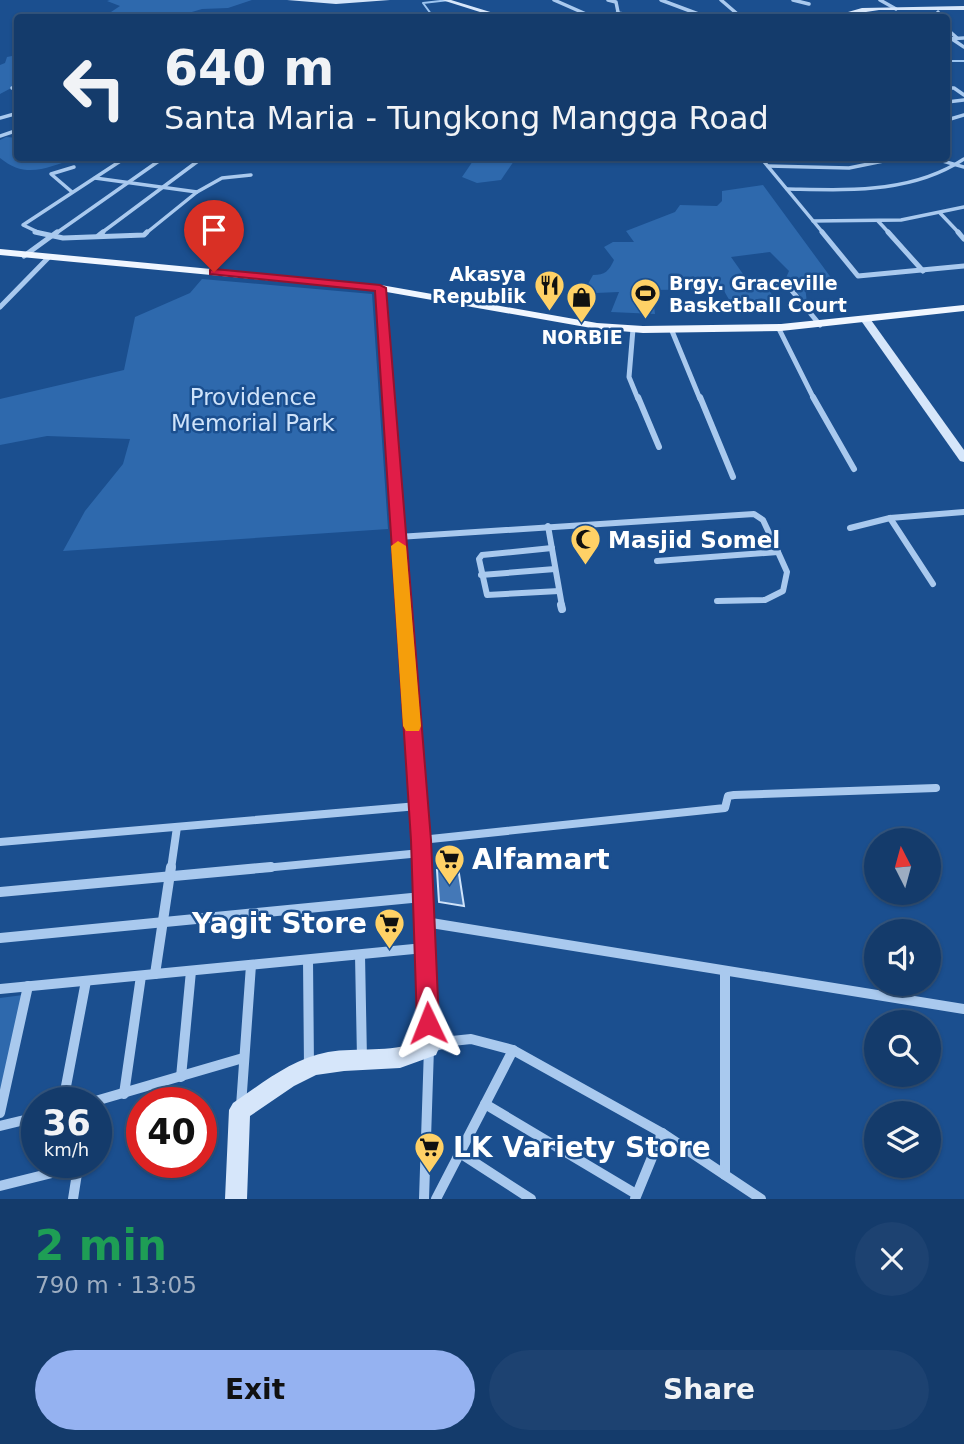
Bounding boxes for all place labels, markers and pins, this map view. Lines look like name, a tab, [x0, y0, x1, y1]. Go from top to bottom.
pin	[184, 200, 244, 272]
place label: Akasya Republik	[432, 263, 526, 307]
restaurant icon: Akasya Republik	[532, 268, 566, 312]
place label: Brgy. Graceville Basketball Court	[669, 272, 847, 316]
sports icon: Brgy. Graceville Basketball Court	[629, 277, 663, 321]
shop icon: NORBIE	[565, 281, 599, 325]
place label: NORBIE	[541, 326, 623, 348]
mosque icon: Masjid Somel	[568, 523, 602, 567]
place label: Masjid Somel	[608, 527, 780, 553]
supermarket icon: Alfamart	[432, 842, 466, 886]
place label: Alfamart	[472, 843, 610, 876]
supermarket icon: Yagit Store	[373, 906, 407, 950]
place label: Yagit Store	[191, 907, 367, 940]
supermarket icon: LK Variety Store	[413, 1130, 447, 1174]
place label: LK Variety Store	[453, 1131, 711, 1164]

